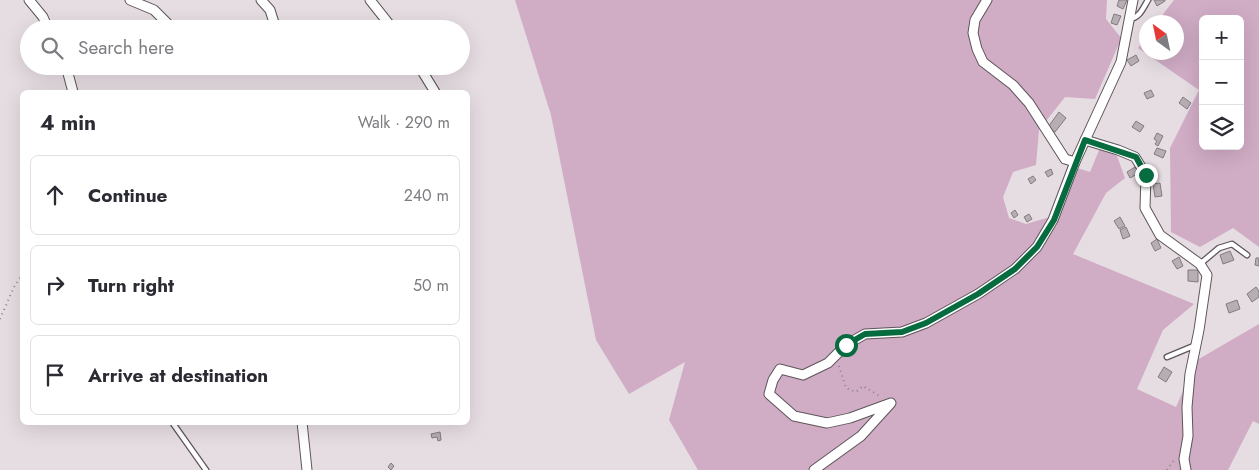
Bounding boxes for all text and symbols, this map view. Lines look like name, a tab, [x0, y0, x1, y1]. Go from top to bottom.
north arrow	[1139, 15, 1184, 60]
map controls	[1199, 15, 1244, 150]
button: +	[1199, 15, 1244, 60]
search box	[20, 20, 470, 75]
icon: search	[38, 34, 66, 62]
text: Search here	[78, 34, 174, 61]
button: −	[1199, 60, 1244, 105]
button: layers	[1199, 105, 1244, 150]
text: 4 min	[40, 108, 96, 138]
text: Walk · 290 m	[358, 111, 450, 134]
route end	[1135, 164, 1158, 187]
icon: ahead	[41, 181, 69, 209]
text: Continue	[88, 182, 167, 209]
text: 240 m	[404, 184, 449, 207]
icon: right	[41, 271, 69, 299]
text: Turn right	[88, 272, 174, 299]
text: 50 m	[413, 274, 449, 297]
route start	[835, 334, 858, 357]
icon: arrive	[41, 361, 69, 389]
text: Arrive at destination	[88, 362, 268, 389]

